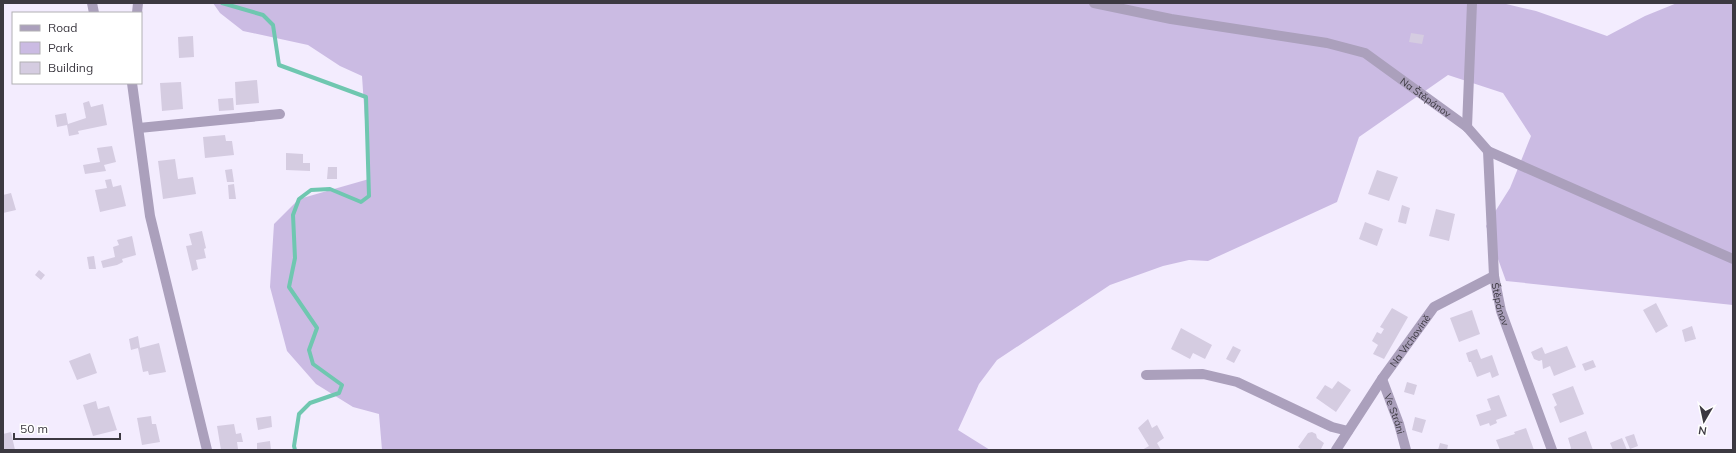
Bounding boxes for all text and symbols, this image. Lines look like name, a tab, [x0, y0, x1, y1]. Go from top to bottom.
legend	[12, 12, 142, 84]
text: Road	[48, 20, 77, 35]
text: Park	[48, 40, 74, 55]
text: Building	[48, 60, 93, 75]
street label: Na Štěpánov	[1397, 75, 1454, 121]
street label: Štěpánov	[1488, 282, 1512, 328]
street label: Na Vrchovině	[1387, 312, 1433, 370]
street label: Ve Stráni	[1381, 392, 1407, 435]
north arrow	[1684, 401, 1724, 441]
scale bar	[14, 415, 120, 441]
text: 50 m	[20, 421, 48, 436]
text: N	[1697, 423, 1708, 438]

